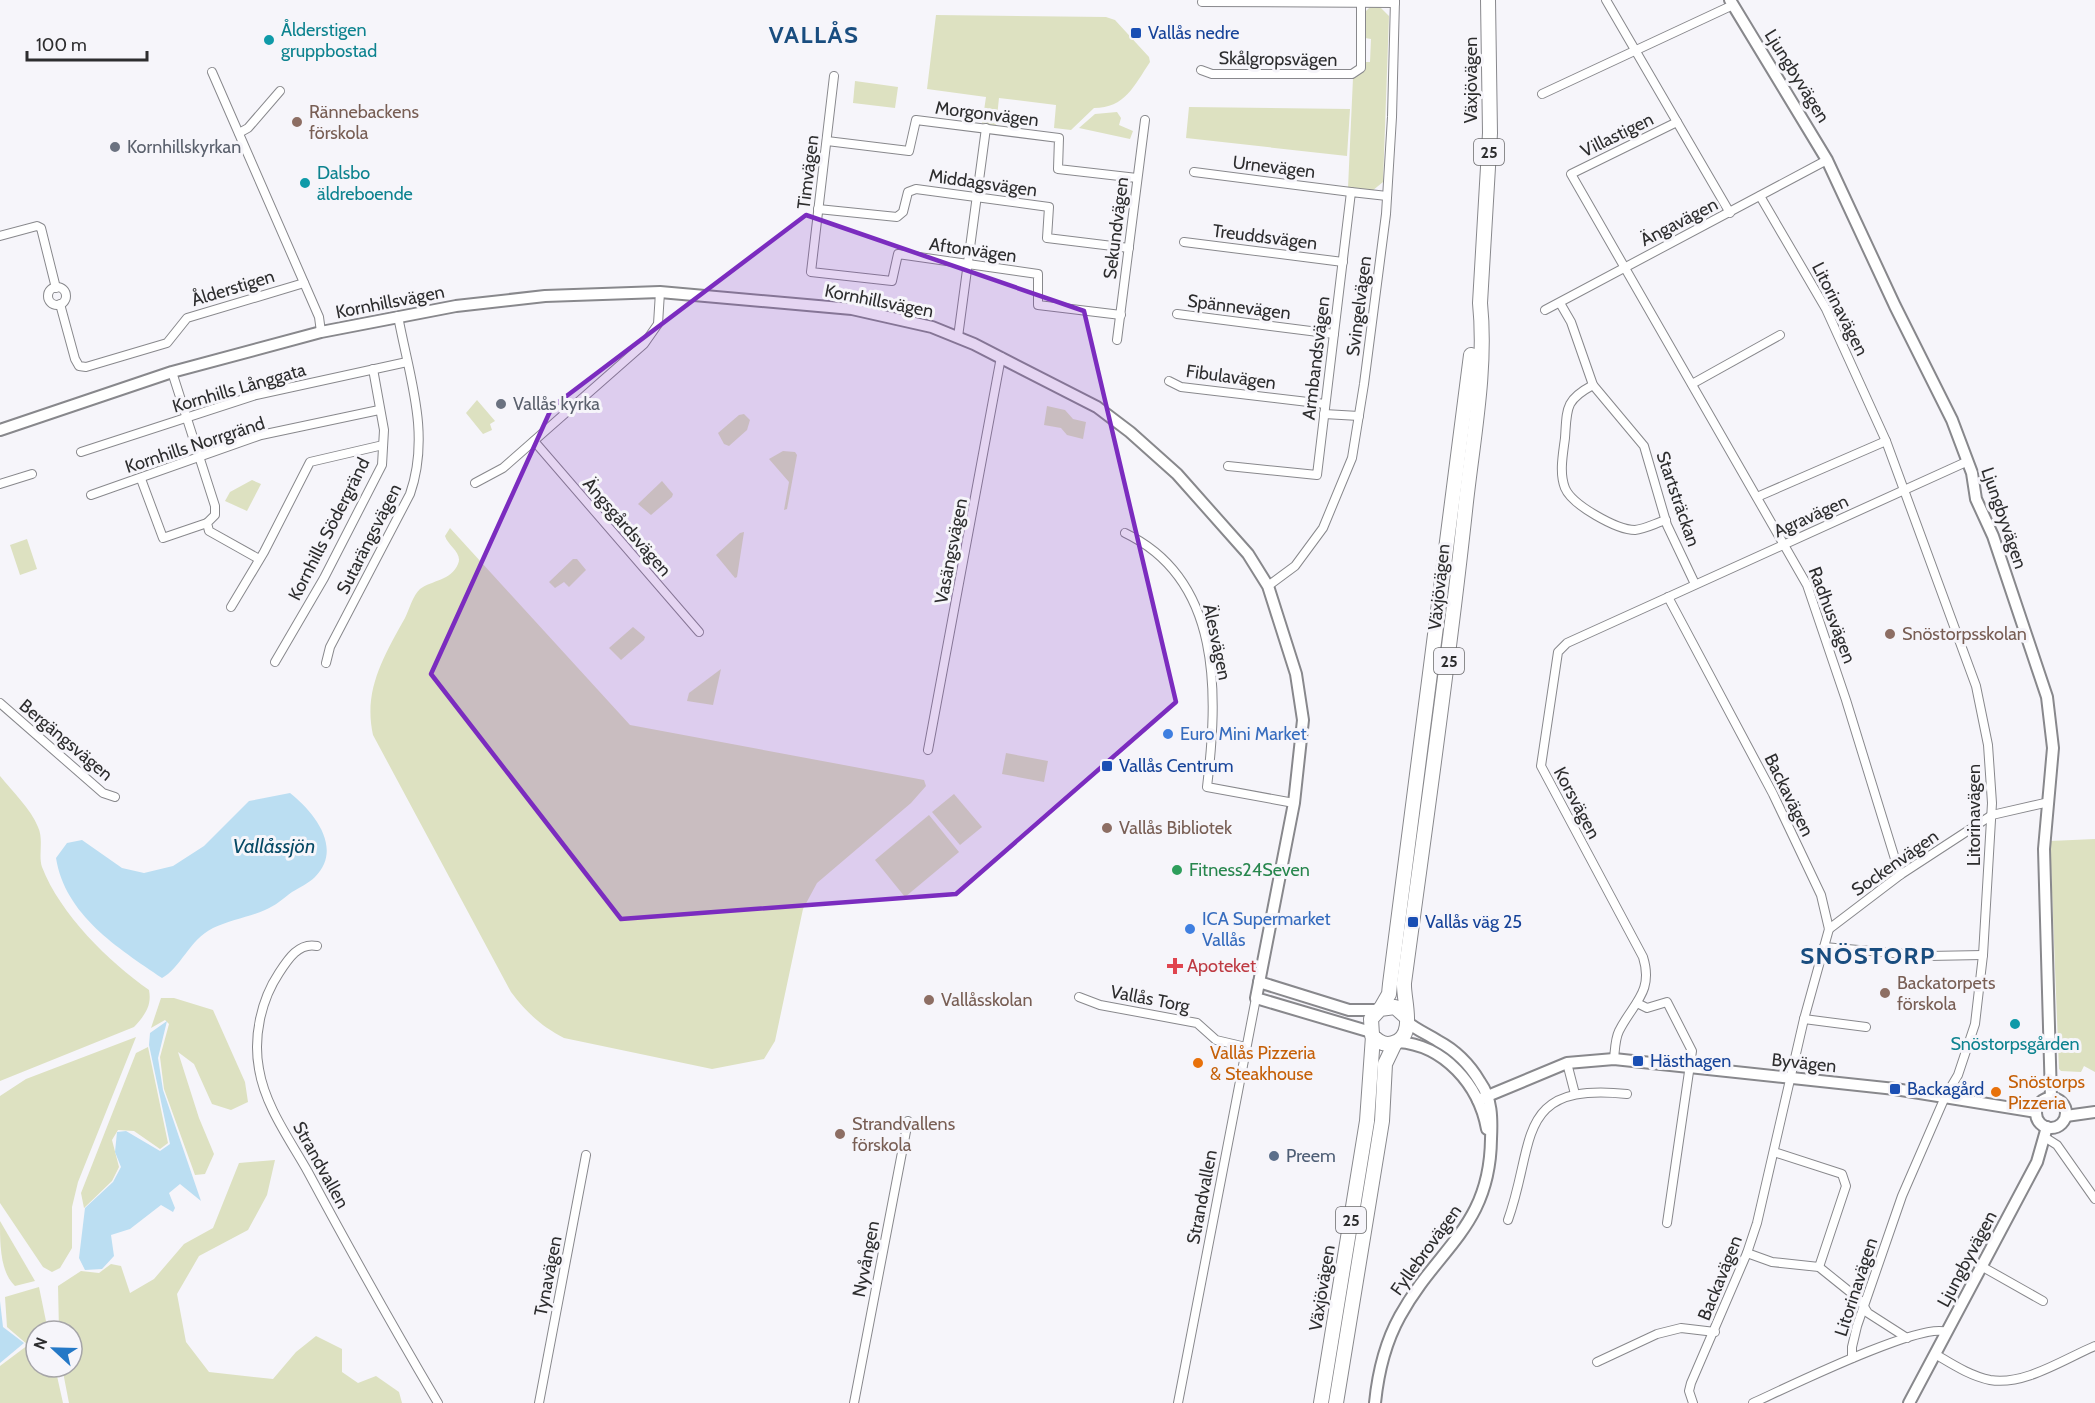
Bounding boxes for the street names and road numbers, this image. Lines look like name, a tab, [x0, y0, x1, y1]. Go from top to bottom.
street label: Ljungbyvägen	[1760, 25, 1834, 127]
street label: Växjövägen	[1460, 37, 1482, 123]
street label: Skålgropsvägen	[1218, 47, 1338, 71]
street label: Morgonvägen	[934, 97, 1040, 131]
street label: Villastigen	[1577, 108, 1657, 162]
street label: Timvägen	[793, 134, 823, 210]
road number: 25	[1474, 139, 1504, 165]
street label: Urnevägen	[1231, 151, 1317, 183]
street label: Middagsvägen	[928, 165, 1038, 201]
street label: Sekundvägen	[1099, 176, 1133, 280]
street label: Ängavägen	[1637, 193, 1721, 251]
street label: Treuddsvägen	[1211, 220, 1319, 254]
street label: Aftonvägen	[928, 233, 1018, 267]
street label: Svingelvägen	[1342, 255, 1376, 357]
street label: Litorinavägen	[1807, 258, 1873, 360]
street label: Ålderstigen	[189, 265, 277, 311]
street label: Kornhillsvägen	[823, 280, 935, 322]
street label: Kornhillsvägen	[334, 281, 446, 323]
street label: Spännevägen	[1186, 290, 1292, 324]
street label: Armbandsvägen	[1298, 295, 1334, 421]
street label: Kornhills Långgata	[170, 358, 309, 418]
street label: Fibulavägen	[1185, 360, 1277, 394]
street label: Kornhills Norrgränd	[122, 412, 268, 478]
street label: Startsträckan	[1651, 448, 1705, 550]
street label: Kornhills Södergränd	[284, 454, 374, 604]
street label: Ljungbyvägen	[1976, 464, 2032, 572]
street label: Ängsgårdsvägen	[578, 473, 676, 581]
street label: Sutarängsvägen	[332, 480, 406, 598]
street label: Agravägen	[1770, 490, 1852, 542]
street label: Vasängsvägen	[930, 496, 972, 606]
street label: Växjövägen	[1424, 543, 1454, 631]
street label: Radhusvägen	[1804, 564, 1860, 666]
street label: Älesvägen	[1198, 602, 1236, 682]
road number: 25	[1434, 648, 1464, 674]
street label: Bergängsvägen	[15, 695, 117, 785]
street label: Backavägen	[1759, 750, 1819, 840]
street label: Korsvägen	[1549, 763, 1605, 843]
street label: Litorinavägen	[1963, 764, 1985, 866]
street label: Sockenvägen	[1847, 825, 1943, 901]
street label: Vallås Torg	[1109, 981, 1192, 1018]
street label: Byvägen	[1770, 1049, 1838, 1077]
street label: Strandvallen	[288, 1118, 354, 1212]
street label: Strandvallen	[1182, 1148, 1222, 1246]
street label: Fyllebrovägen	[1386, 1200, 1466, 1300]
road number: 25	[1336, 1207, 1366, 1233]
street label: Ljungbyvägen	[1932, 1207, 2002, 1311]
street label: Nyvången	[848, 1219, 884, 1299]
street label: Backavägen	[1693, 1232, 1747, 1324]
street label: Tynavägen	[529, 1234, 567, 1318]
street label: Litorinavägen	[1830, 1235, 1882, 1339]
street label: Växjövägen	[1304, 1243, 1340, 1333]

